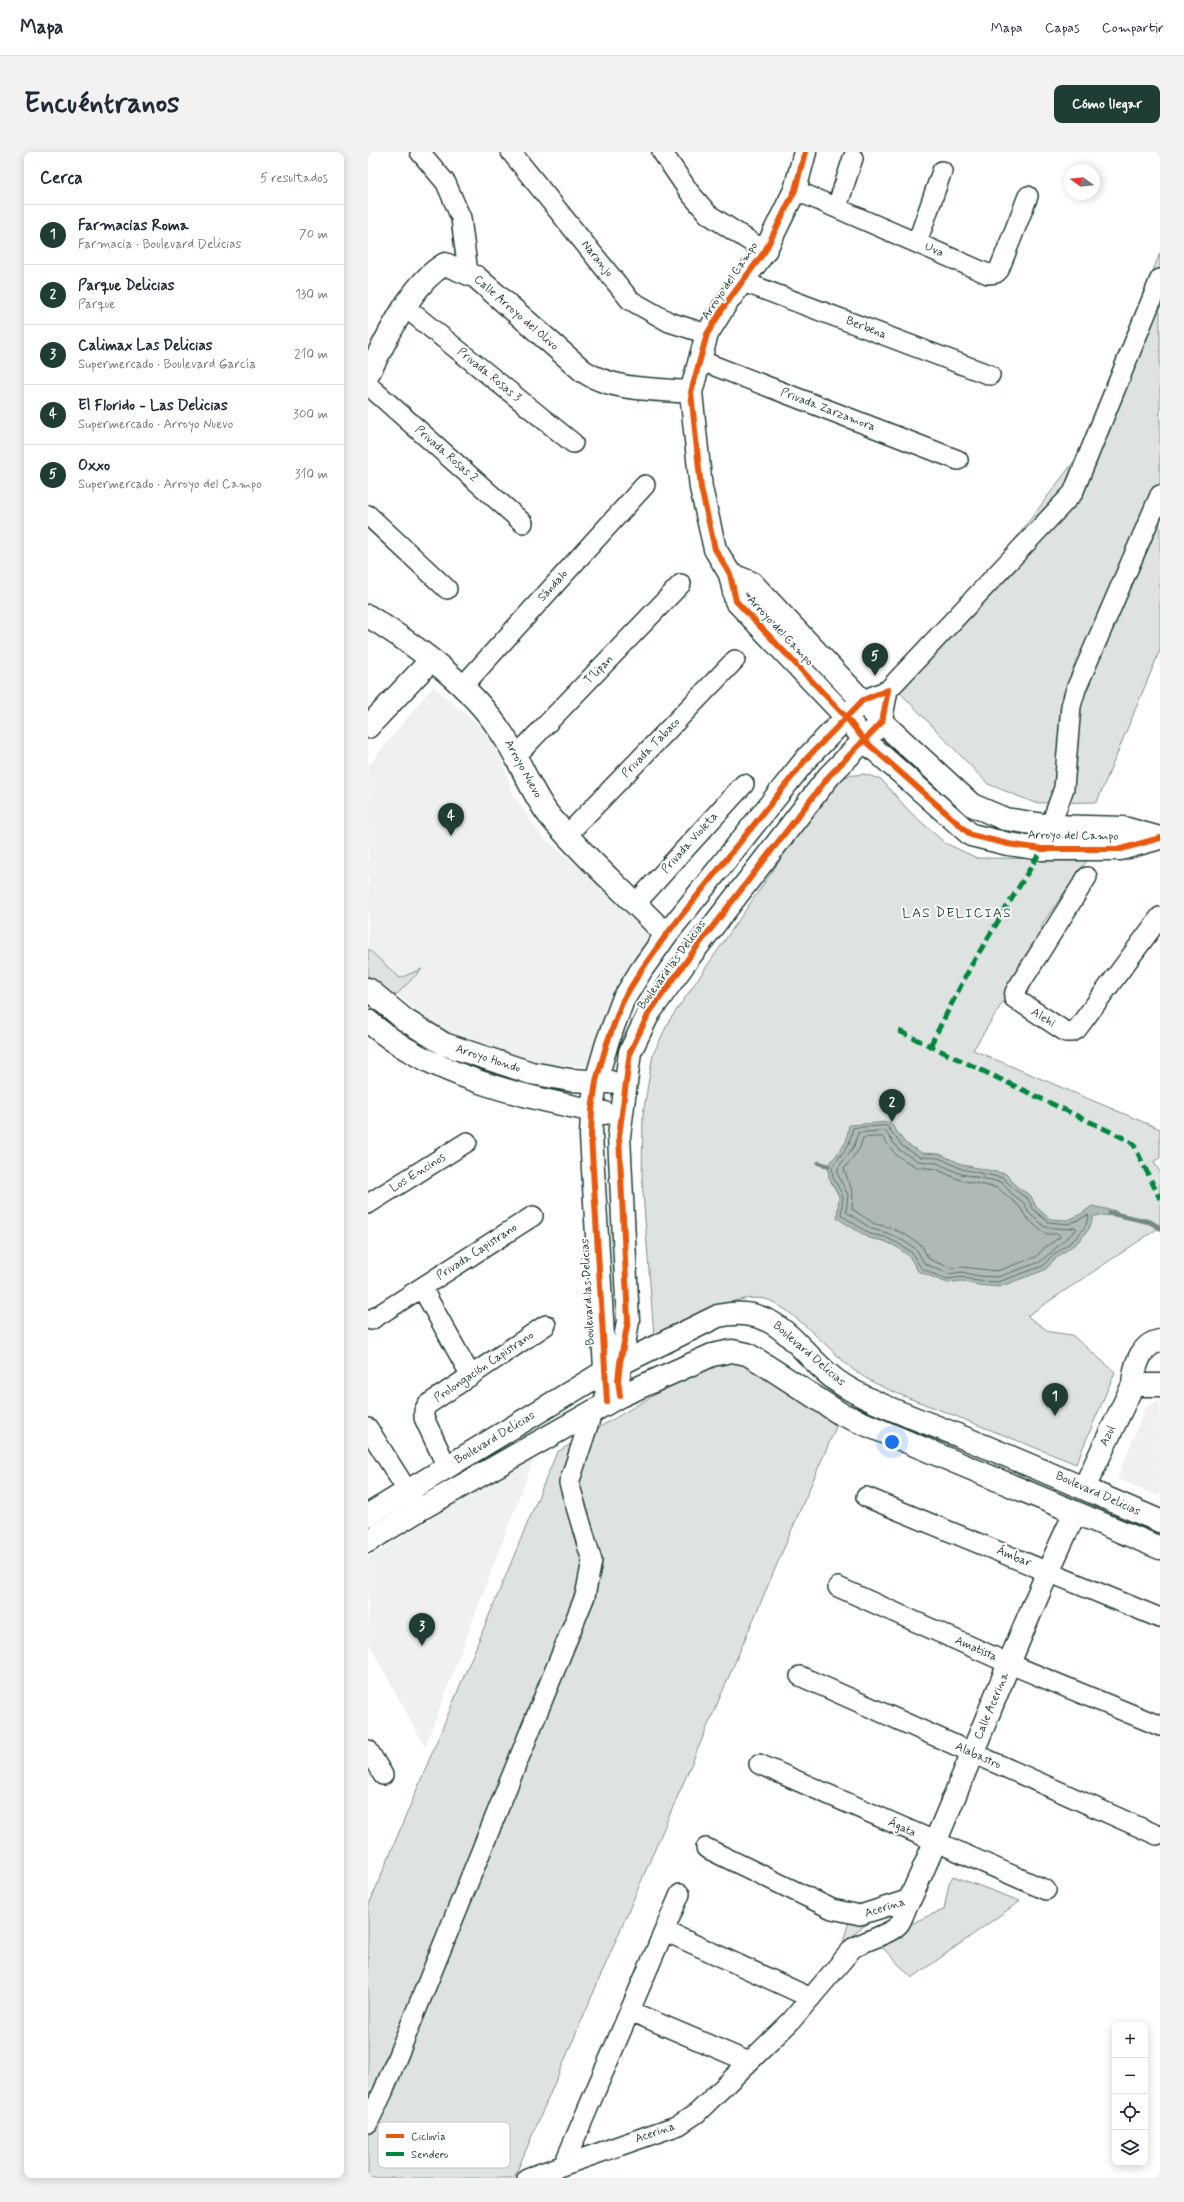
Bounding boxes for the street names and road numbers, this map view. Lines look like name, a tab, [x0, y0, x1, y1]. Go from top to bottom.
street label: Naranjo	[577, 237, 617, 281]
street label: Arroyo del Campo	[698, 239, 762, 323]
street label: Uva	[922, 239, 946, 261]
street label: Calle Arroyo del Olivo	[470, 272, 562, 354]
street label: Berbena	[843, 313, 889, 343]
street label: Privada Rosas 3	[454, 344, 525, 406]
street label: Privada Zarzamora	[778, 385, 878, 435]
street label: Privada Rosas 2	[411, 422, 481, 486]
street label: Sándalo	[534, 566, 572, 605]
street label: Arroyo del Campo	[743, 592, 817, 670]
street label: T´lipan	[581, 652, 617, 688]
street label: Privada Tabaco	[618, 714, 684, 781]
street label: Arroyo Nuevo	[500, 737, 546, 801]
street label: Privada Violeta	[658, 809, 722, 877]
street label: Arroyo del Campo	[1028, 827, 1118, 845]
street label: Boulevard las Delicias	[634, 917, 710, 1013]
street label: Alehi	[1028, 1004, 1058, 1032]
street label: Arroyo Hondo	[453, 1041, 523, 1077]
street label: Los Encinos	[387, 1149, 449, 1196]
street label: Privada Capistrano	[434, 1220, 521, 1284]
street label: Boulevard las Delicias	[577, 1238, 599, 1346]
street label: Boulevard Delicias	[769, 1318, 849, 1390]
street label: Prolongación Capistrano	[431, 1328, 537, 1406]
street label: Boulevard Delicias	[452, 1408, 538, 1468]
street label: Azul	[1096, 1423, 1120, 1449]
street label: Boulevard Delicias	[1053, 1468, 1143, 1520]
street label: Ámbar	[994, 1543, 1034, 1571]
street label: Amatista	[952, 1633, 1000, 1665]
street label: Calle Acerina	[971, 1669, 1014, 1742]
street label: Alabastro	[952, 1739, 1004, 1773]
street label: Ágata	[886, 1815, 919, 1841]
street label: Acerina	[863, 1894, 907, 1922]
street label: Acerina	[633, 2119, 677, 2147]

